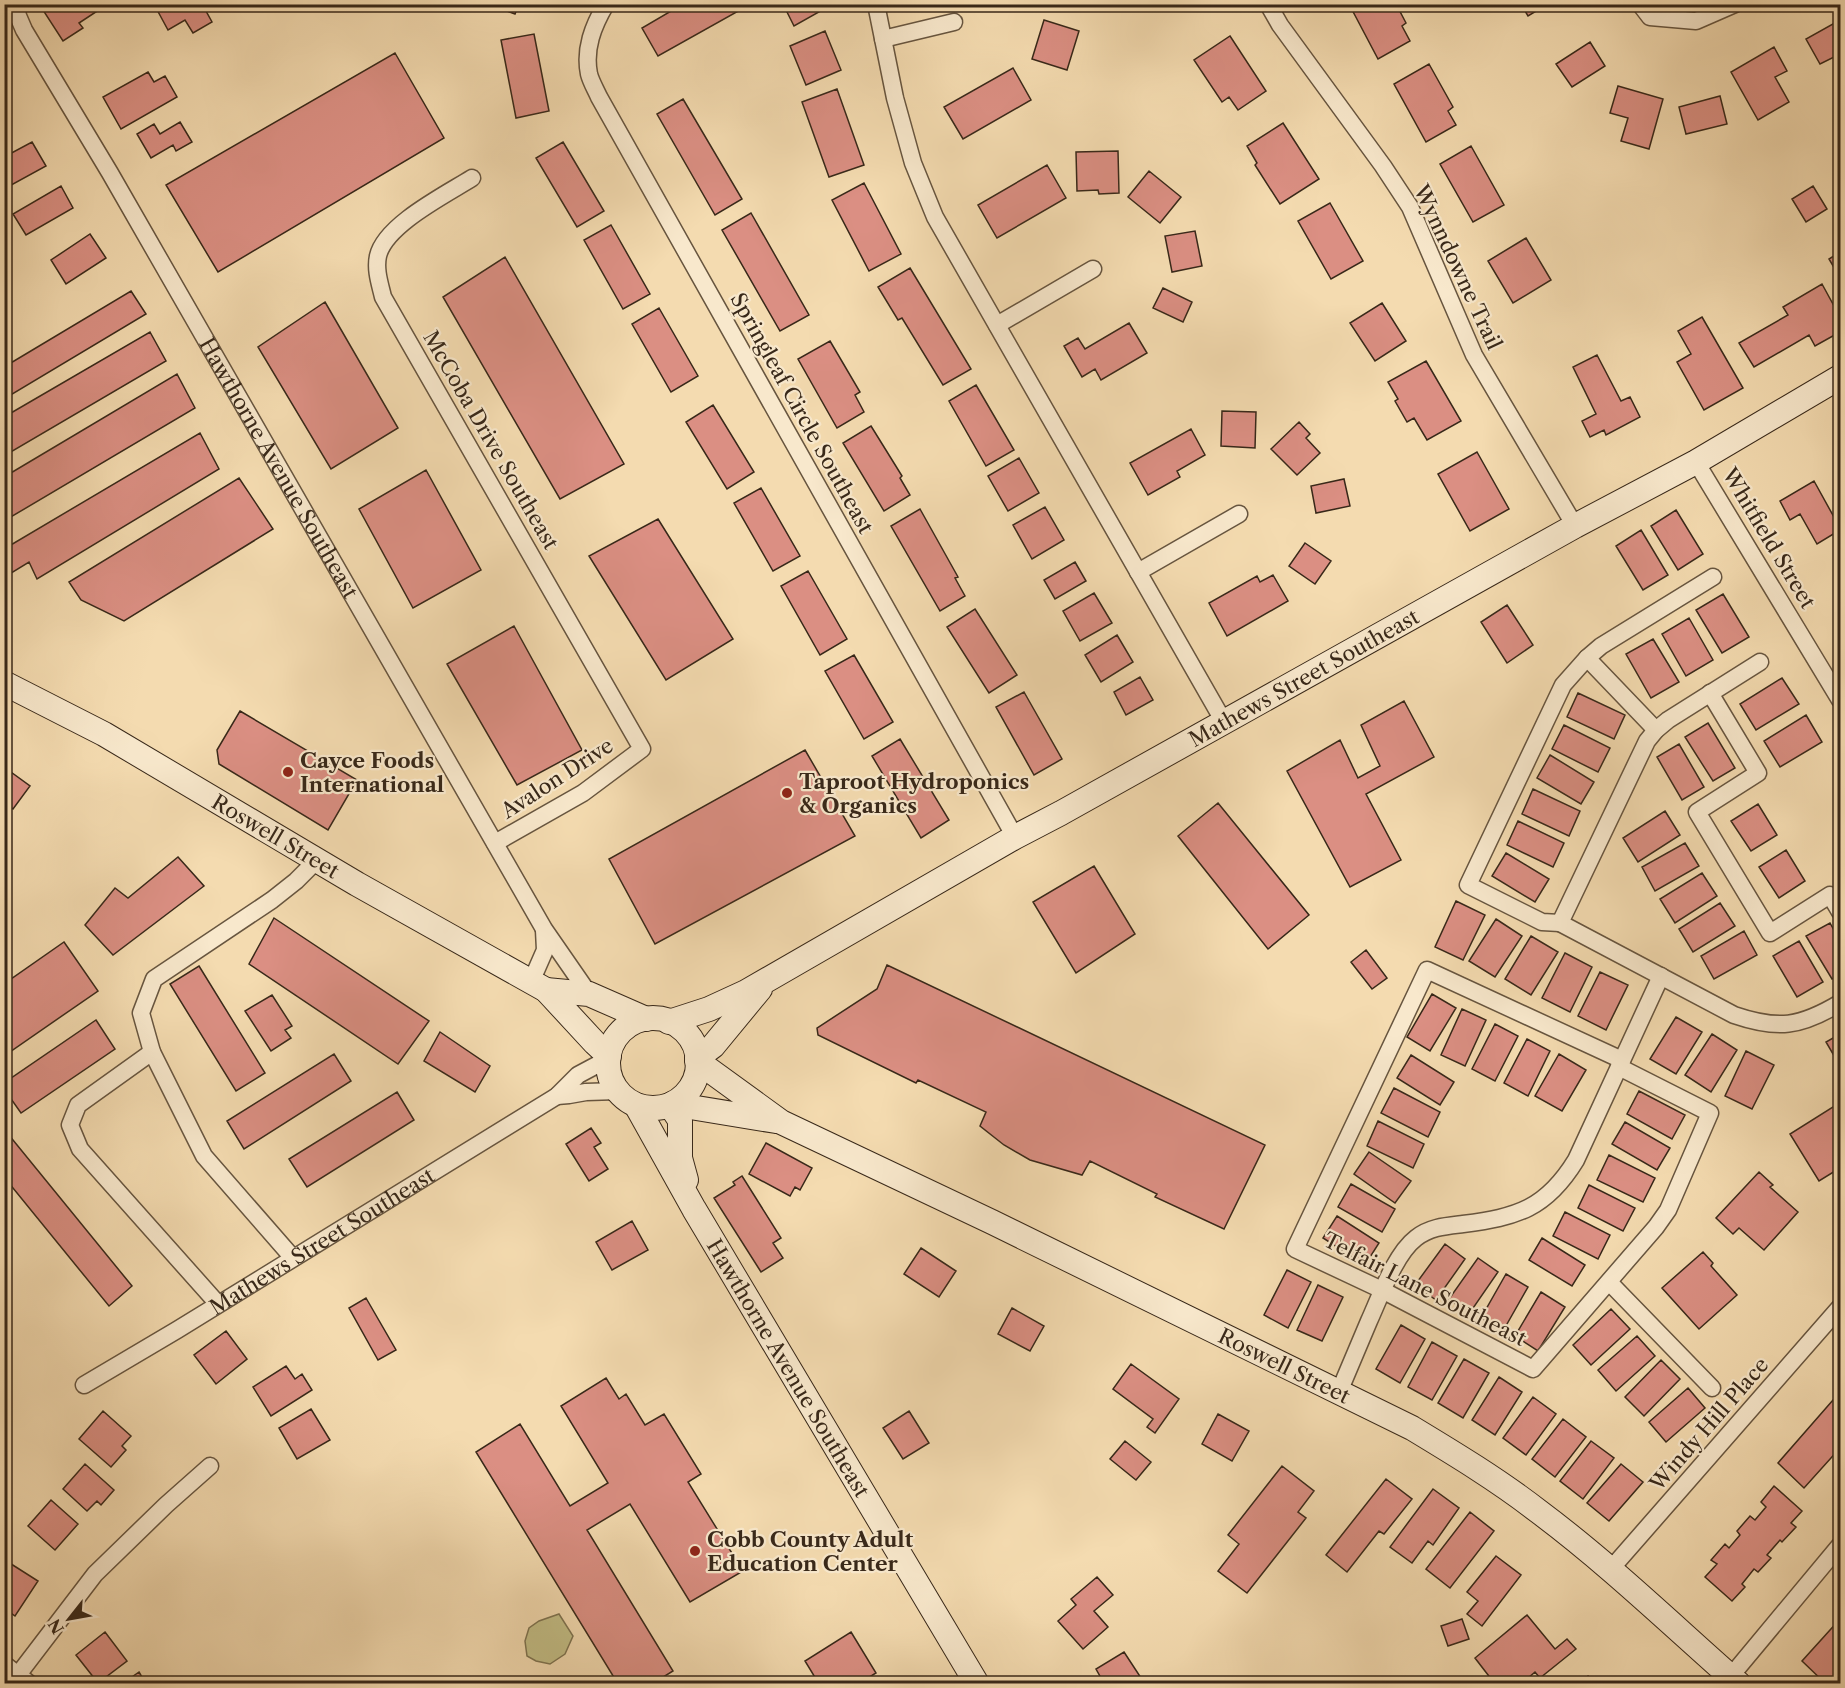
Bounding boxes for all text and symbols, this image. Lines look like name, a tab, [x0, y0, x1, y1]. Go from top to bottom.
street label: Wynndowne Trail	[1408, 180, 1507, 353]
street label: Springleaf Circle Southeast	[725, 288, 879, 538]
street label: McCoba Drive Southeast	[418, 326, 564, 554]
street label: Hawthorne Avenue Southeast	[195, 333, 364, 603]
street label: Whitfield Street	[1717, 462, 1821, 613]
street label: Mathews Street Southeast	[1184, 603, 1423, 752]
street label: Avalon Drive	[495, 733, 618, 824]
place label: Cayce Foods International	[300, 748, 444, 797]
marker: Cayce Foods International	[281, 765, 295, 779]
place label: Taproot Hydroponics & Organics	[799, 769, 1029, 818]
marker: Taproot Hydroponics & Organics	[780, 786, 794, 800]
street label: Roswell Street	[208, 789, 344, 883]
street label: Mathews Street Southeast	[205, 1162, 439, 1320]
street label: Telfair Lane Southeast	[1319, 1227, 1531, 1351]
street label: Hawthorne Avenue Southeast	[702, 1234, 876, 1502]
street label: Roswell Street	[1215, 1323, 1355, 1408]
street label: Windy Hill Place	[1644, 1352, 1774, 1496]
place label: Cobb County Adult Education Center	[707, 1527, 914, 1576]
marker: Cobb County Adult Education Center	[688, 1544, 702, 1558]
north arrow	[39, 1589, 99, 1649]
text: N	[44, 1616, 68, 1638]

